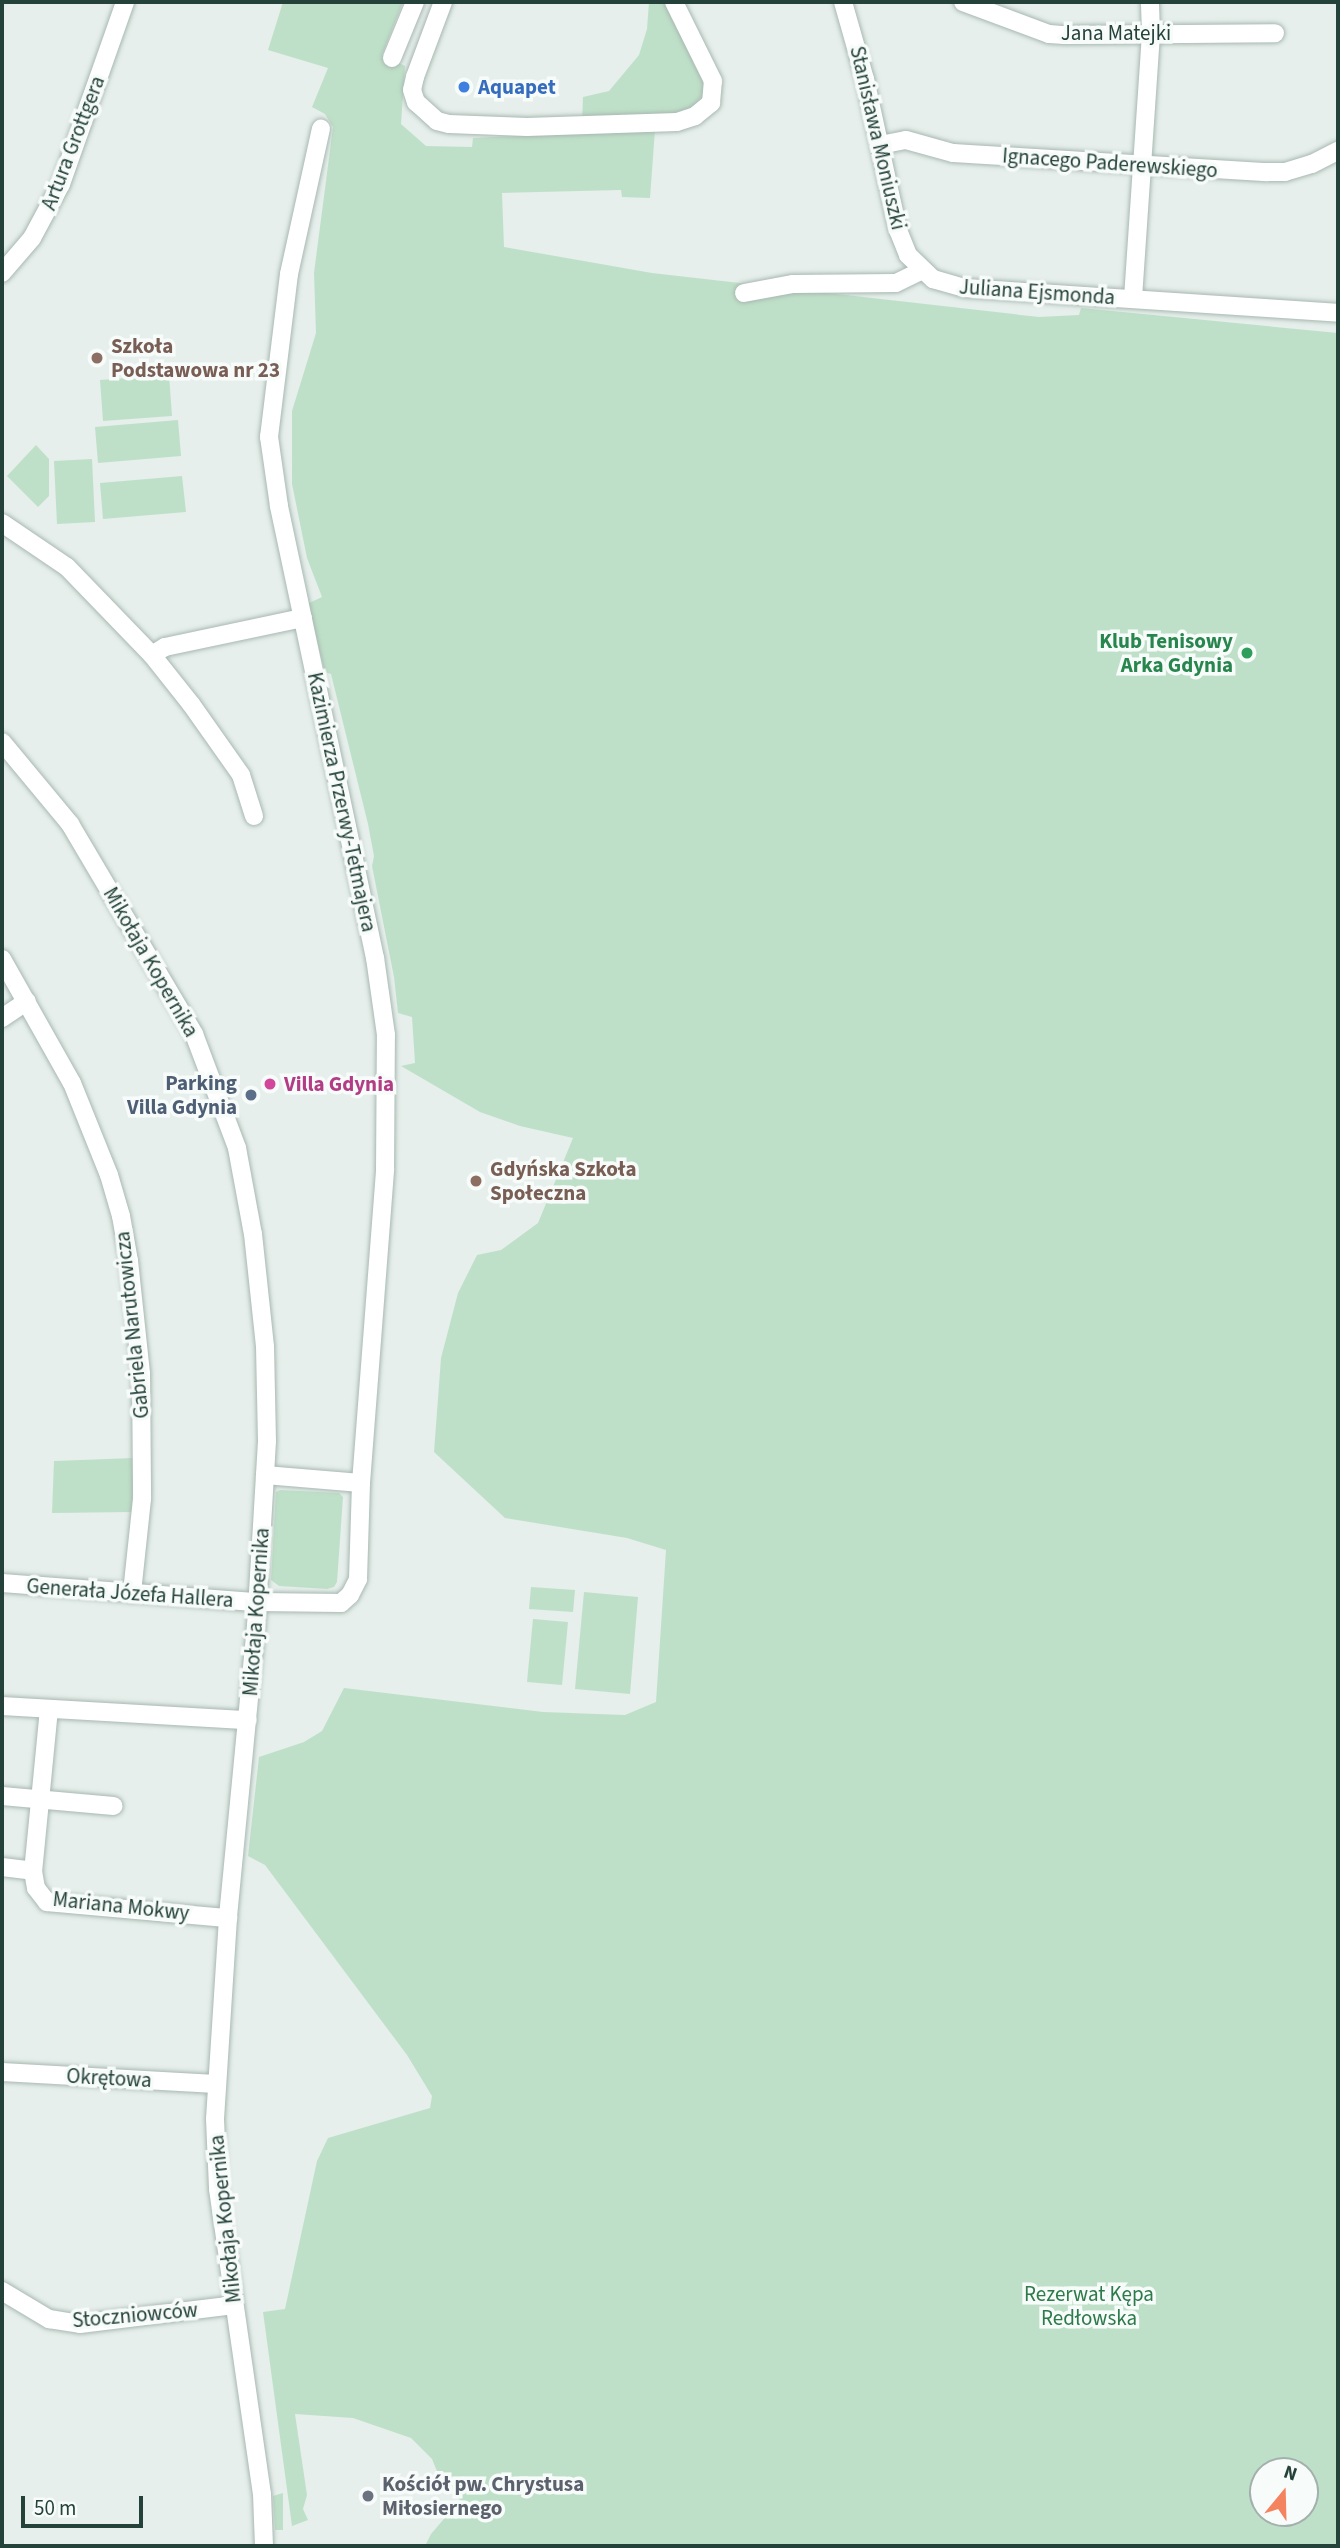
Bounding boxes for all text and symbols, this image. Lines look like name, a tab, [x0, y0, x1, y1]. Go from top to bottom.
street label: Jana Matejki	[1061, 20, 1171, 46]
street label: Stanisława Moniuszki	[845, 44, 911, 232]
street label: Artura Grottgera	[36, 72, 110, 214]
place label: Aquapet	[478, 74, 556, 100]
marker: Aquapet	[456, 79, 472, 95]
street label: Ignacego Paderewskiego	[1001, 143, 1219, 183]
street label: Juliana Ejsmonda	[958, 274, 1116, 310]
place label: Szkoła Podstawowa nr 23	[111, 333, 280, 383]
marker: Szkoła Podstawowa nr 23	[89, 350, 105, 366]
place label: Klub Tenisowy Arka Gdynia	[1099, 628, 1233, 678]
marker: Klub Tenisowy Arka Gdynia	[1239, 645, 1255, 661]
street label: Kazimierza Przerwy-Tetmajera	[302, 670, 382, 934]
street label: Mikołaja Kopernika	[98, 883, 204, 1041]
place label: Parking Villa Gdynia	[127, 1070, 237, 1120]
place label: Villa Gdynia	[284, 1071, 394, 1097]
marker: Villa Gdynia	[262, 1076, 278, 1092]
marker: Parking Villa Gdynia	[243, 1087, 259, 1103]
place label: Gdyńska Szkoła Społeczna	[490, 1156, 636, 1206]
marker: Gdyńska Szkoła Społeczna	[468, 1173, 484, 1189]
street label: Gabriela Narutowicza	[110, 1230, 154, 1420]
street label: Mikołaja Kopernika	[238, 1527, 274, 1697]
street label: Generała Józefa Hallera	[26, 1573, 234, 1613]
street label: Mariana Mokwy	[52, 1886, 190, 1926]
street label: Okrętowa	[66, 2063, 152, 2093]
street label: Mikołaja Kopernika	[204, 2134, 246, 2304]
park label: Rezerwat Kępa Redłowska	[1024, 2281, 1154, 2331]
street label: Stoczniowców	[71, 2297, 199, 2333]
north arrow	[1249, 2457, 1319, 2527]
text: N	[1280, 2459, 1301, 2488]
place label: Kościół pw. Chrystusa Miłosiernego	[382, 2471, 584, 2521]
scale bar	[24, 2482, 147, 2526]
marker: Kościół pw. Chrystusa Miłosiernego	[360, 2488, 376, 2504]
text: 50 m	[34, 2493, 76, 2523]

